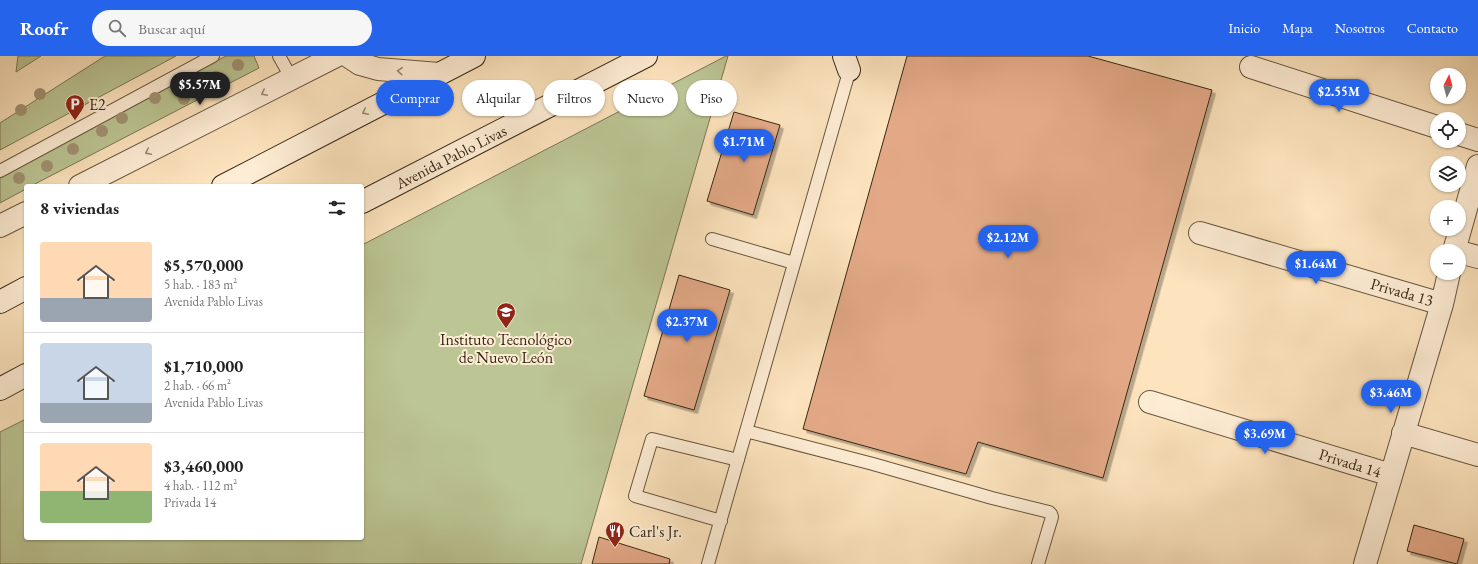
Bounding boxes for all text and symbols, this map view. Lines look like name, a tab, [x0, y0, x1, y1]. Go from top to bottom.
search box	[92, 10, 372, 46]
text: Roofr	[20, 16, 68, 41]
icon: search	[106, 17, 128, 39]
text: Buscar aquí	[138, 19, 205, 38]
text: Inicio	[1229, 19, 1260, 37]
text: Mapa	[1282, 19, 1313, 37]
text: Nosotros	[1335, 19, 1385, 37]
text: Contacto	[1407, 19, 1458, 37]
one-way arrow	[397, 66, 403, 75]
north arrow	[1430, 68, 1466, 104]
map controls	[1430, 68, 1466, 280]
pin: $5.57M	[167, 72, 233, 106]
text: $5.57M	[179, 76, 221, 93]
pin: $2.55M	[1306, 79, 1372, 113]
chip: Comprar	[376, 80, 454, 116]
chip: Alquilar	[462, 80, 535, 116]
chip: Filtros	[543, 80, 605, 116]
chip: Nuevo	[613, 80, 678, 116]
chip: Piso	[686, 80, 737, 116]
text: $2.55M	[1318, 83, 1360, 100]
one-way arrow	[261, 88, 268, 96]
parking icon: E2	[64, 93, 86, 121]
place label: E2	[89, 94, 106, 115]
one-way arrow	[361, 108, 369, 115]
button: locate	[1430, 112, 1466, 148]
street label: Avenida Pablo Livas	[391, 120, 510, 194]
pin: $1.71M	[711, 129, 777, 163]
text: $1.71M	[723, 133, 765, 150]
one-way arrow	[145, 147, 152, 154]
button: layers	[1430, 156, 1466, 192]
text: 8 viviendas	[40, 197, 119, 219]
icon: filters	[326, 197, 348, 219]
button: +	[1430, 200, 1466, 236]
pin: $2.12M	[975, 225, 1041, 259]
text: $2.12M	[987, 229, 1029, 246]
button: −	[1430, 244, 1466, 280]
pin: $1.64M	[1283, 251, 1349, 285]
text: $5,570,000	[164, 254, 243, 276]
text: $1.64M	[1295, 255, 1337, 272]
icon: home	[72, 258, 120, 306]
street label: Privada 13	[1368, 273, 1436, 311]
text: 5 hab. · 183 m²	[164, 276, 237, 293]
text: Avenida Pablo Livas	[164, 293, 263, 310]
school or university icon: Instituto Tecnológico de Nuevo León	[495, 301, 517, 329]
pin: $2.37M	[654, 309, 720, 343]
text: $2.37M	[666, 313, 708, 330]
place label: Instituto Tecnológico de Nuevo León	[440, 329, 572, 368]
text: $1,710,000	[164, 355, 243, 377]
icon: home	[72, 359, 120, 407]
text: 2 hab. · 66 m²	[164, 377, 231, 394]
pin: $3.46M	[1358, 380, 1424, 414]
text: $3.46M	[1370, 384, 1412, 401]
text: Avenida Pablo Livas	[164, 394, 263, 411]
pin: $3.69M	[1232, 421, 1298, 455]
text: $3.69M	[1244, 425, 1286, 442]
street label: Privada 14	[1316, 444, 1384, 483]
text: $3,460,000	[164, 455, 243, 477]
icon: home	[72, 459, 120, 507]
text: 4 hab. · 112 m²	[164, 477, 237, 494]
text: Privada 14	[164, 494, 216, 511]
restaurant icon: Carl's Jr.	[604, 520, 626, 548]
place label: Carl's Jr.	[629, 521, 682, 542]

